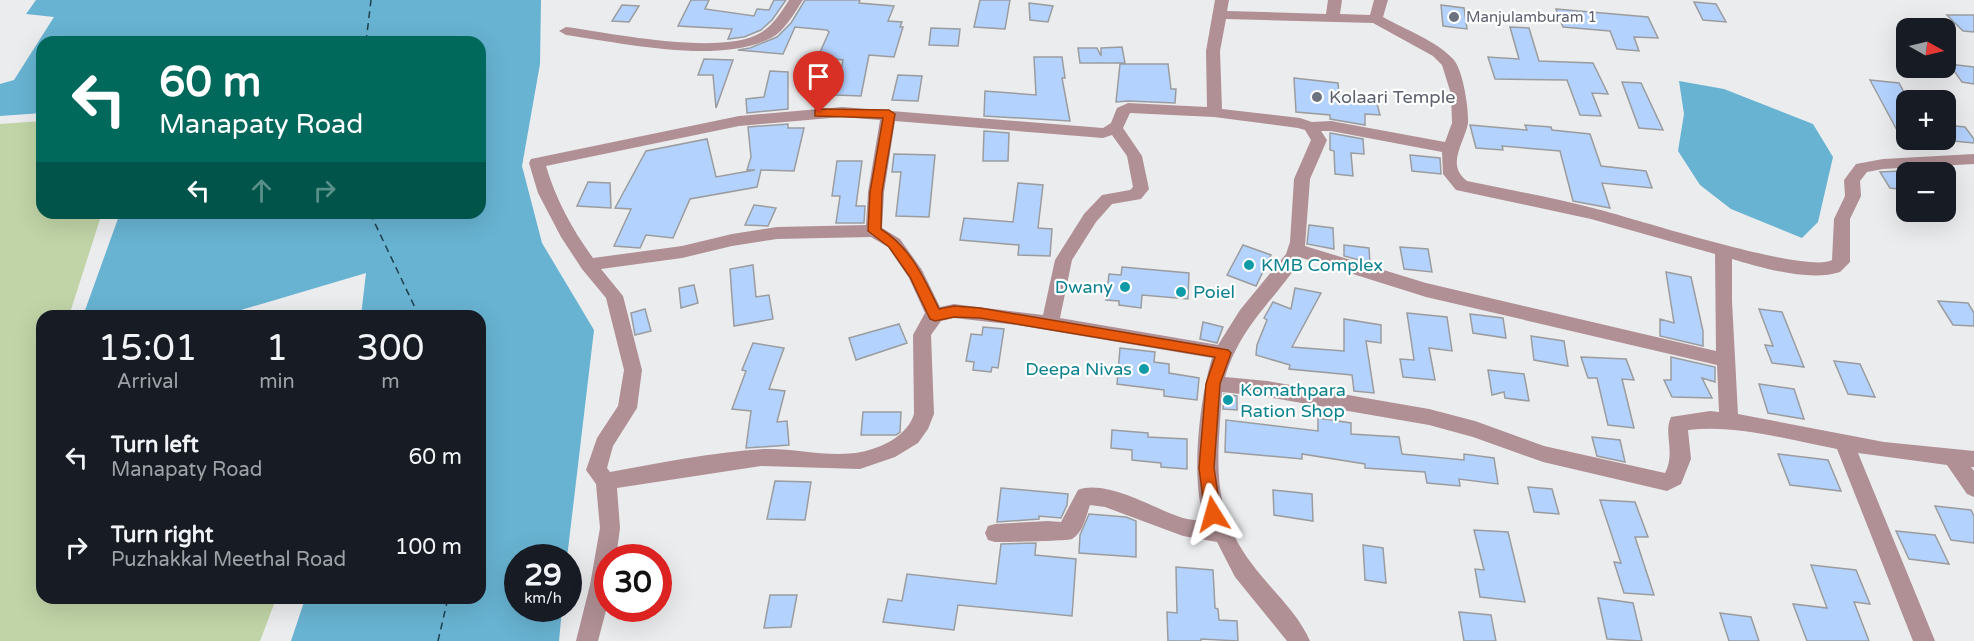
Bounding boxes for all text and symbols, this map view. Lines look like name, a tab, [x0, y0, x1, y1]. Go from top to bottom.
place label: Manjulamburam 1	[1466, 8, 1597, 26]
marker: Manjulamburam 1	[1447, 10, 1461, 24]
north arrow	[1896, 18, 1956, 78]
map controls	[1896, 18, 1956, 222]
pin	[793, 51, 844, 113]
text: 60 m	[159, 57, 261, 108]
icon: left	[60, 60, 138, 138]
icon: arrive	[802, 60, 835, 93]
place label: Kolaari Temple	[1329, 86, 1455, 108]
marker: Kolaari Temple	[1310, 90, 1324, 104]
button: +	[1896, 90, 1956, 150]
text: Manapaty Road	[159, 108, 363, 141]
button: −	[1896, 162, 1956, 222]
icon: left	[182, 174, 215, 207]
icon: ahead	[245, 174, 278, 207]
icon: right	[308, 174, 341, 207]
place label: KMB Complex	[1261, 254, 1383, 276]
marker: KMB Complex	[1242, 258, 1256, 272]
place label: Dwany	[1055, 276, 1113, 298]
marker: Dwany	[1118, 280, 1132, 294]
place label: Poiel	[1193, 281, 1235, 303]
marker: Poiel	[1174, 285, 1188, 299]
text: 15:01	[98, 327, 198, 370]
text: 1	[266, 327, 288, 370]
text: 300	[356, 327, 424, 370]
place label: Deepa Nivas	[1025, 358, 1132, 380]
marker: Deepa Nivas	[1137, 362, 1151, 376]
text: Arrival	[117, 370, 179, 394]
text: min	[259, 370, 295, 394]
text: m	[381, 370, 400, 394]
place label: Komathpara Ration Shop	[1240, 379, 1346, 422]
marker: Komathpara Ration Shop	[1221, 393, 1235, 407]
text: Turn left	[111, 432, 199, 458]
icon: left	[60, 441, 93, 474]
text: 60 m	[408, 444, 462, 470]
text: Manapaty Road	[111, 458, 262, 482]
position arrow	[1181, 482, 1245, 546]
text: Turn right	[111, 522, 213, 548]
icon: right	[60, 531, 93, 564]
text: 100 m	[395, 534, 462, 560]
speed limit sign: 30	[594, 544, 672, 622]
text: Puzhakkal Meethal Road	[111, 548, 346, 572]
text: 29	[524, 557, 562, 594]
text: km/h	[524, 589, 562, 607]

